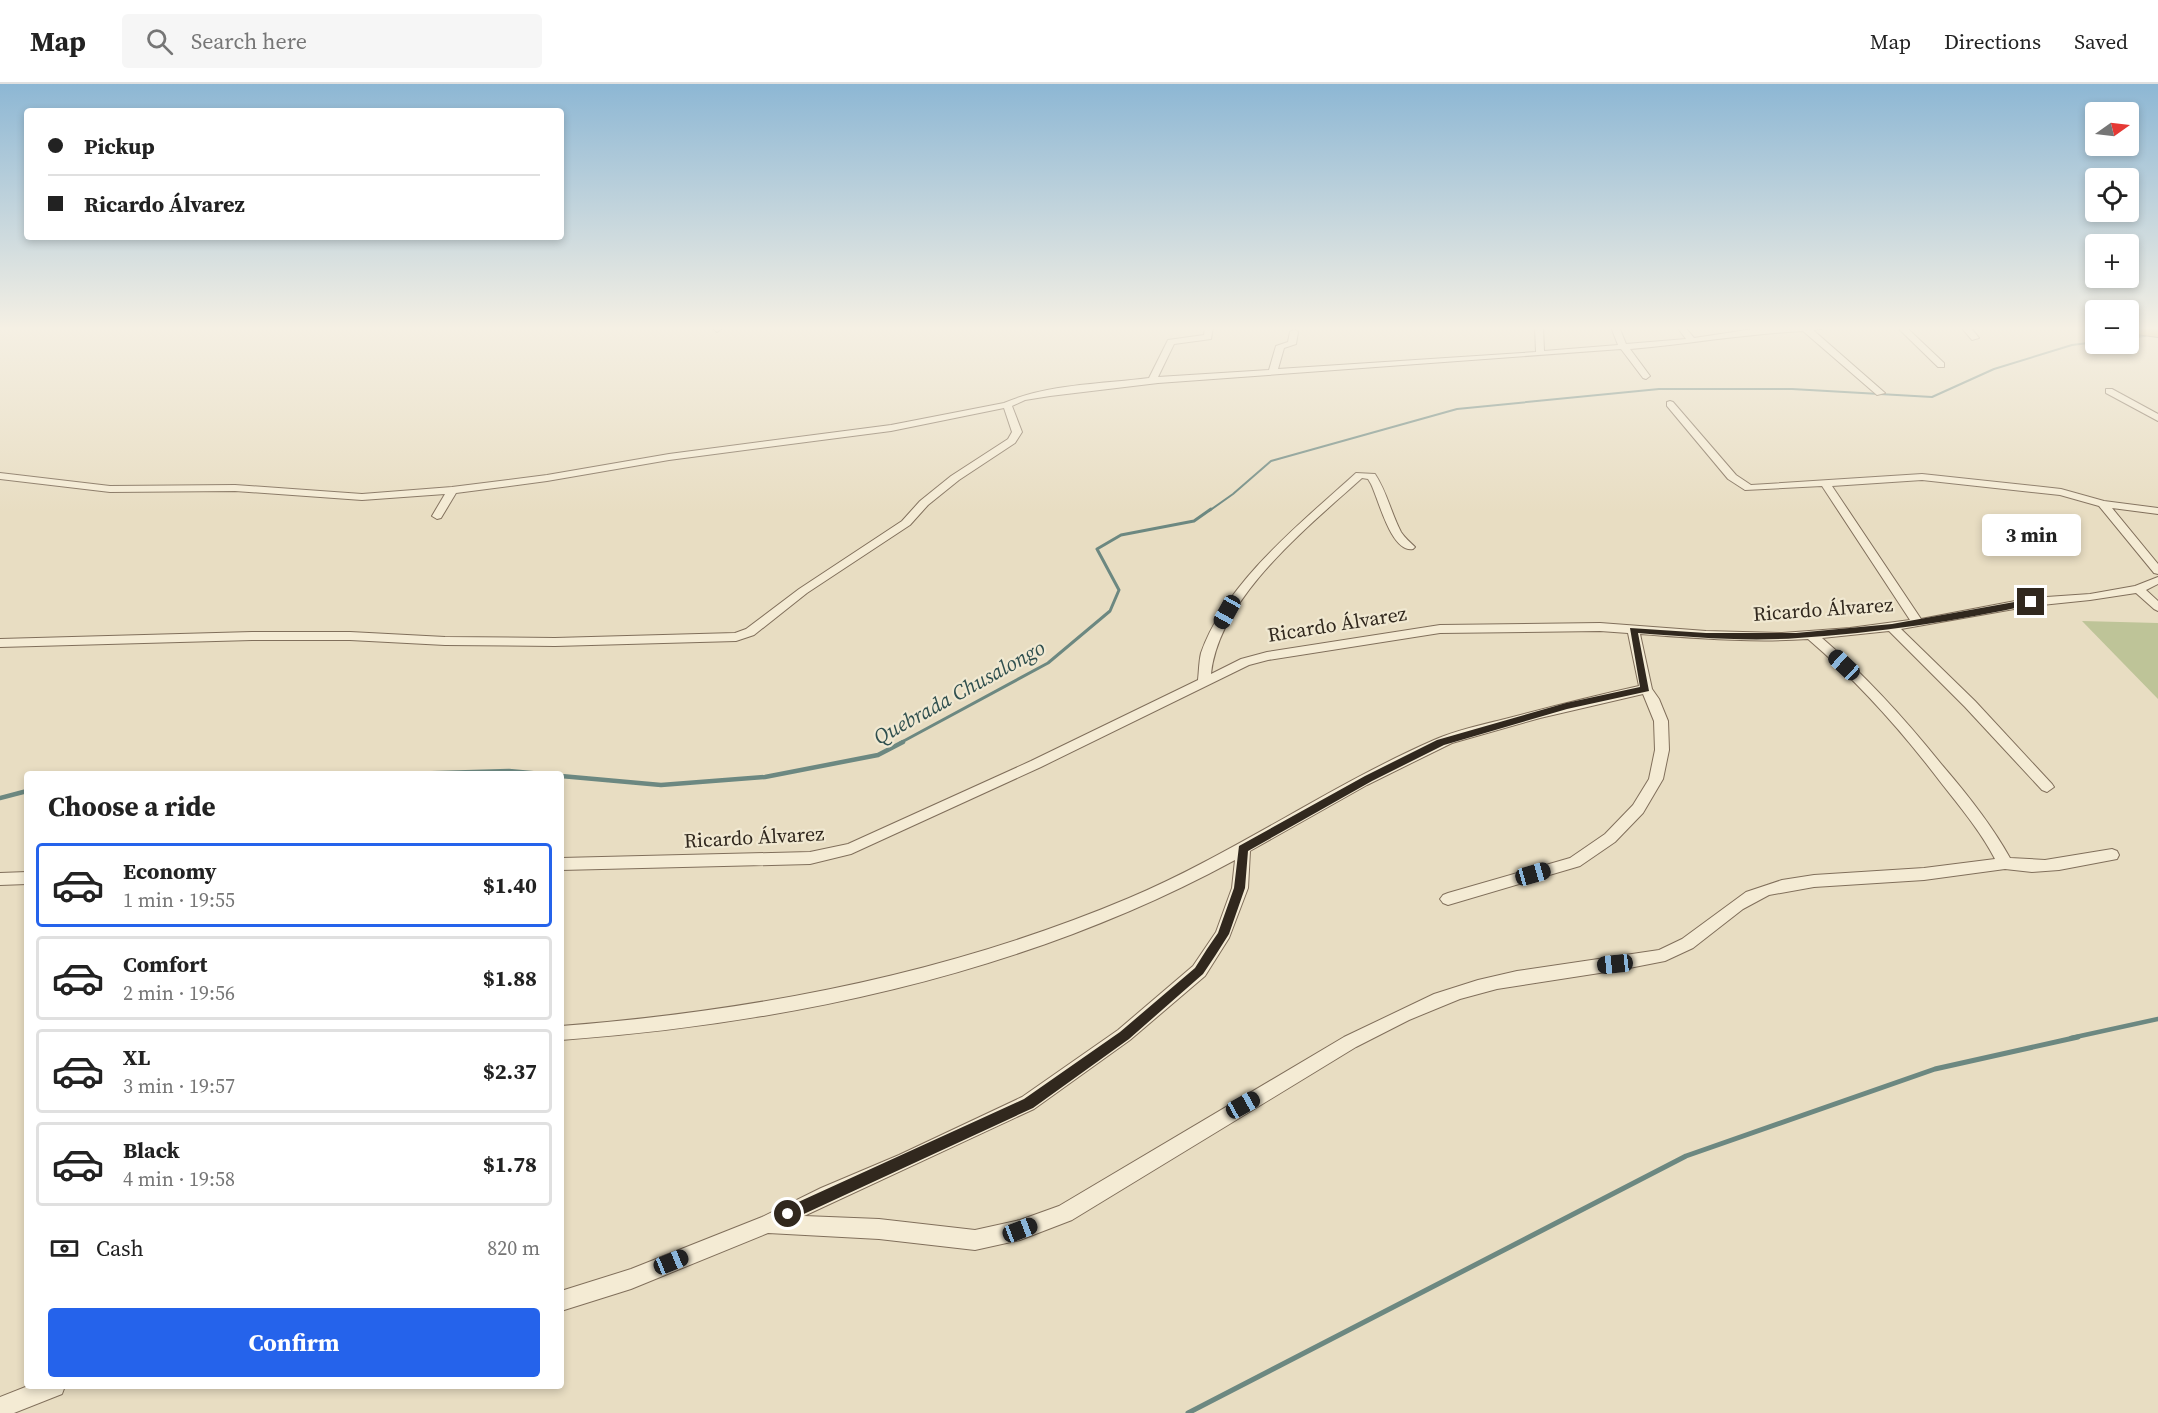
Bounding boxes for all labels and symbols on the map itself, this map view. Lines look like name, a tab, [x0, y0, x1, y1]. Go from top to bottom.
north arrow	[2085, 102, 2139, 156]
callout: 3 min	[1982, 515, 2080, 557]
route end	[2017, 588, 2044, 615]
street label: Ricardo Álvarez	[1752, 590, 1894, 628]
car	[1210, 592, 1244, 632]
street label: Ricardo Álvarez	[1265, 599, 1409, 649]
water label: Quebrada Chusalongo	[868, 633, 1050, 751]
car	[1825, 646, 1863, 684]
street label: Ricardo Álvarez	[683, 819, 825, 855]
car	[1513, 860, 1553, 888]
car	[1596, 953, 1634, 975]
car	[1223, 1088, 1263, 1122]
route start	[774, 1200, 801, 1227]
car	[1000, 1215, 1040, 1245]
car	[651, 1247, 691, 1277]

